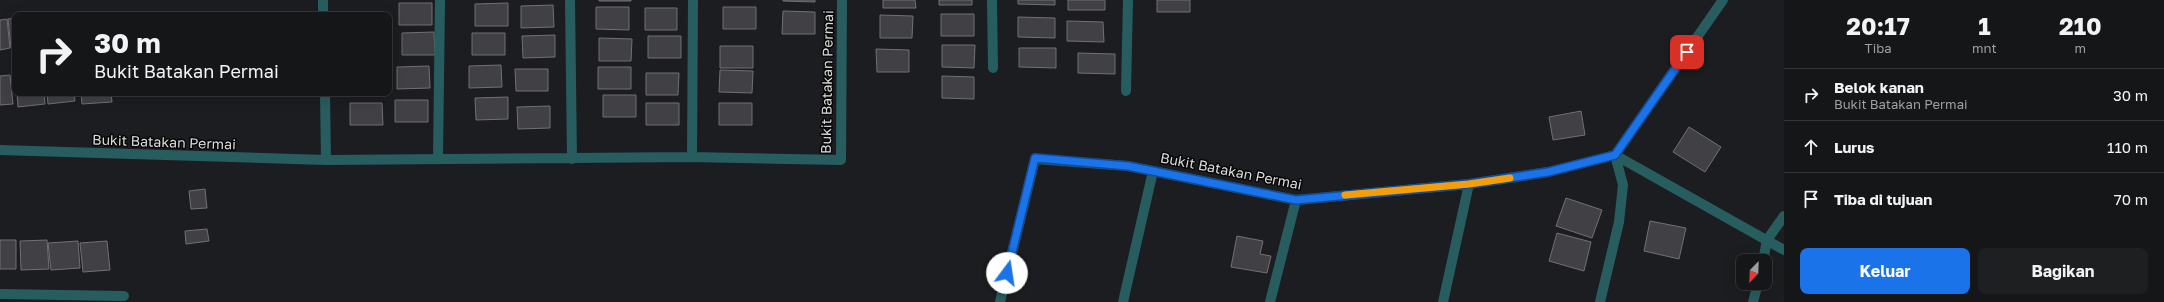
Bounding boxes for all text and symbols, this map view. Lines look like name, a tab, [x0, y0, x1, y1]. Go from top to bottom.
street label: Bukit Batakan Permai	[817, 10, 836, 154]
text: 20:17	[1846, 11, 1910, 40]
text: 1	[1978, 11, 1991, 40]
text: 210	[2059, 11, 2102, 40]
text: 30 m	[94, 26, 161, 59]
icon: right	[28, 28, 80, 80]
pin	[1670, 35, 1704, 69]
text: Tiba	[1865, 40, 1891, 56]
text: mnt	[1972, 40, 1997, 56]
text: m	[2075, 40, 2086, 56]
icon: arrive	[1676, 41, 1698, 63]
text: Bukit Batakan Permai	[94, 60, 279, 82]
text: Belok kanan	[1834, 78, 1924, 96]
icon: right	[1800, 84, 1822, 106]
text: 30 m	[2113, 86, 2148, 104]
text: Bukit Batakan Permai	[1834, 96, 1967, 112]
street label: Bukit Batakan Permai	[92, 130, 236, 153]
icon: ahead	[1800, 136, 1822, 158]
text: Lurus	[1834, 138, 1875, 156]
text: 110 m	[2107, 138, 2148, 156]
street label: Bukit Batakan Permai	[1159, 148, 1303, 193]
icon: arrive	[1800, 188, 1822, 210]
text: Tiba di tujuan	[1834, 190, 1932, 208]
text: 70 m	[2114, 190, 2148, 208]
button: Keluar	[1800, 248, 1970, 294]
button: Bagikan	[1978, 248, 2148, 294]
position arrow	[986, 252, 1028, 294]
north arrow	[1736, 254, 1772, 290]
map controls	[1736, 254, 1772, 290]

